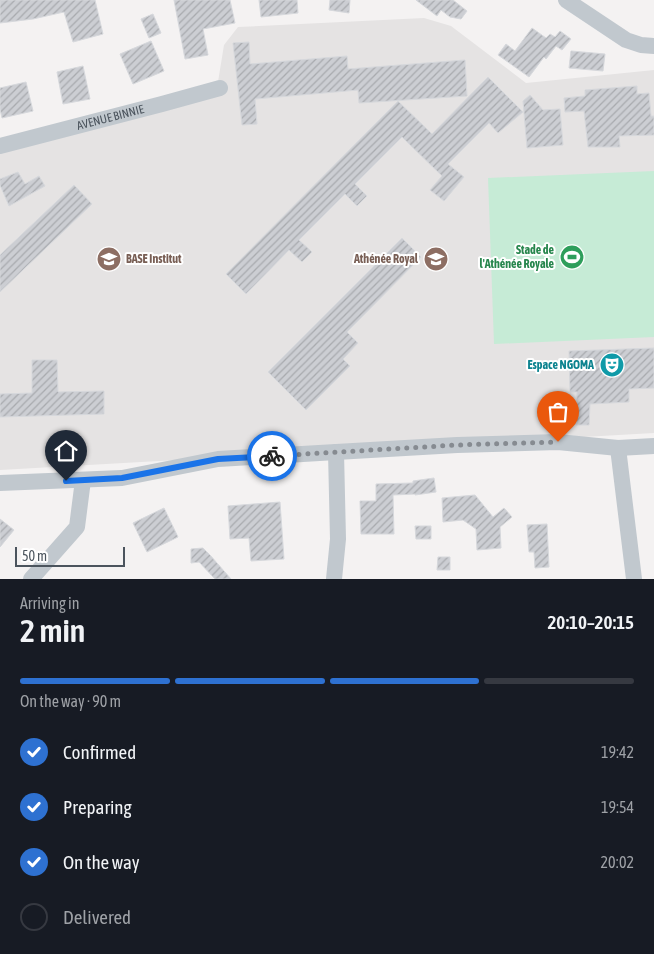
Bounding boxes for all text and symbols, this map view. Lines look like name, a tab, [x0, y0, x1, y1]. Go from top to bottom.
street label: AVENUE BINNIE	[75, 102, 145, 133]
place label: Stade de l'Athénée Royale	[480, 243, 555, 271]
sports icon: Stade de l'Athénée Royale	[559, 244, 585, 270]
school or university icon: BASE Institut	[96, 246, 122, 272]
school or university icon: Athénée Royal	[423, 246, 449, 272]
place label: BASE Institut	[126, 252, 182, 266]
place label: Athénée Royal	[353, 252, 419, 266]
theatre icon: Espace NGOMA	[599, 352, 625, 378]
place label: Espace NGOMA	[527, 358, 594, 372]
pin	[537, 391, 579, 442]
icon: bag	[544, 398, 572, 426]
pin	[45, 430, 87, 481]
courier	[247, 431, 297, 481]
icon: home	[52, 437, 80, 465]
icon: bike	[258, 442, 286, 470]
scale bar	[15, 544, 125, 567]
text: 50 m	[22, 548, 47, 564]
text: Arriving in	[20, 594, 80, 612]
text: 20:10–20:15	[547, 611, 634, 633]
text: 2 min	[20, 612, 85, 649]
text: On the way · 90 m	[20, 692, 121, 710]
icon: check	[20, 738, 48, 766]
text: Confirmed	[63, 741, 136, 763]
text: 19:42	[601, 743, 634, 761]
icon: check	[20, 793, 48, 821]
text: Preparing	[63, 796, 132, 818]
text: 19:54	[601, 798, 634, 816]
icon: check	[20, 848, 48, 876]
text: On the way	[63, 851, 140, 873]
text: 20:02	[600, 853, 634, 871]
text: Delivered	[63, 906, 131, 928]

